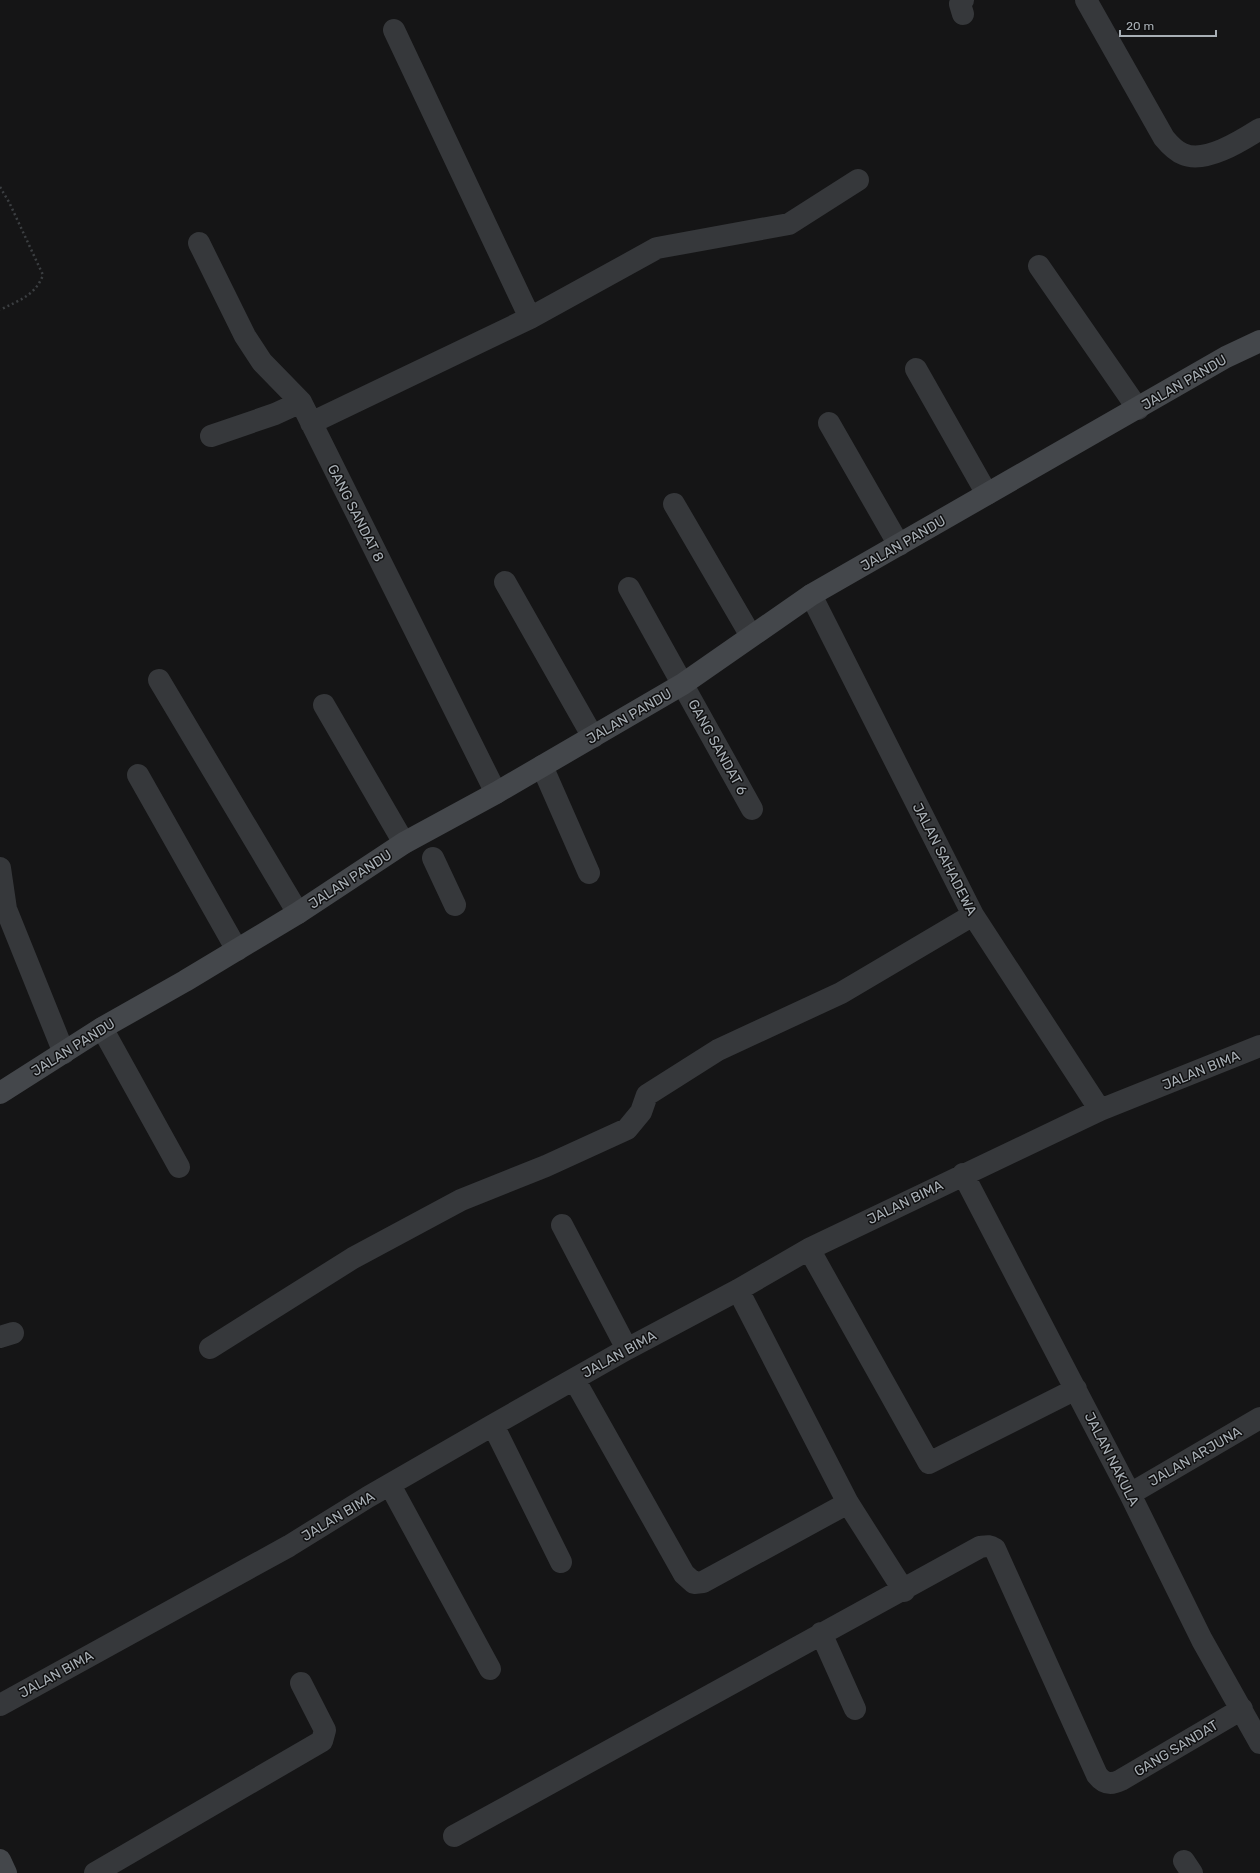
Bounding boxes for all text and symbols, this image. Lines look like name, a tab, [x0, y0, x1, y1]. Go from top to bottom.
scale bar	[1120, 12, 1216, 38]
text: 20 m	[1126, 19, 1154, 33]
street label: JALAN PANDU	[1139, 351, 1230, 414]
street label: GANG SANDAT 8	[324, 462, 387, 565]
street label: JALAN PANDU	[858, 512, 949, 575]
street label: JALAN PANDU	[584, 685, 675, 748]
street label: GANG SANDAT 6	[684, 697, 751, 798]
street label: JALAN SAHADEWA	[909, 800, 981, 919]
street label: JALAN PANDU	[306, 846, 395, 913]
street label: JALAN PANDU	[28, 1015, 118, 1080]
street label: JALAN BIMA	[1160, 1047, 1243, 1094]
street label: JALAN BIMA	[865, 1177, 946, 1228]
street label: JALAN BIMA	[579, 1327, 660, 1382]
street label: JALAN NAKULA	[1081, 1409, 1143, 1510]
street label: JALAN ARJUNA	[1146, 1423, 1245, 1490]
street label: JALAN BIMA	[299, 1488, 378, 1545]
street label: JALAN BIMA	[16, 1647, 97, 1702]
street label: GANG SANDAT	[1131, 1717, 1221, 1780]

